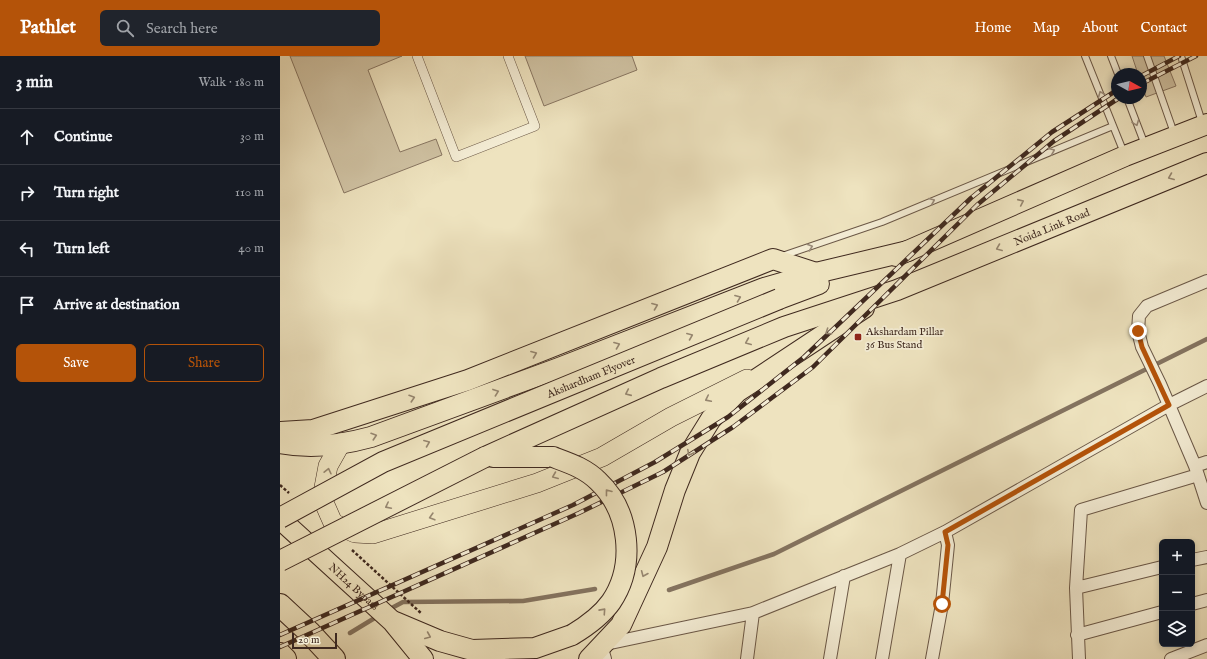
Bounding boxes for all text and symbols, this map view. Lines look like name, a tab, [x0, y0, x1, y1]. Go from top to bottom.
search box	[100, 10, 380, 46]
text: Pathlet	[20, 16, 76, 40]
icon: search	[114, 17, 136, 39]
text: Search here	[146, 19, 218, 38]
text: Home	[975, 19, 1011, 37]
text: Map	[1033, 19, 1060, 37]
text: About	[1082, 19, 1118, 37]
text: Contact	[1140, 19, 1187, 37]
north arrow	[1111, 68, 1147, 104]
text: 3 min	[16, 72, 53, 93]
text: Walk · 180 m	[199, 74, 264, 91]
one-way arrow	[1097, 91, 1105, 98]
one-way arrow	[1132, 119, 1140, 126]
icon: ahead	[16, 126, 38, 148]
text: Continue	[54, 127, 112, 146]
text: 30 m	[240, 128, 264, 145]
one-way arrow	[1048, 148, 1055, 156]
one-way arrow	[1167, 173, 1174, 181]
icon: right	[16, 182, 38, 204]
text: Turn right	[54, 183, 119, 202]
text: 110 m	[235, 184, 264, 201]
one-way arrow	[928, 198, 935, 206]
one-way arrow	[1017, 199, 1024, 207]
street label: Noida Link Road	[1012, 206, 1092, 249]
icon: left	[16, 238, 38, 260]
text: Turn left	[54, 239, 110, 258]
text: 40 m	[238, 240, 264, 257]
one-way arrow	[806, 243, 813, 251]
one-way arrow	[995, 243, 1002, 251]
icon: arrive	[16, 294, 38, 316]
one-way arrow	[735, 294, 742, 302]
text: Arrive at destination	[54, 295, 180, 314]
one-way arrow	[652, 303, 659, 311]
route end	[1129, 322, 1147, 340]
place label: Akshardam Pillar 36 Bus Stand	[865, 325, 943, 352]
one-way arrow	[825, 327, 832, 334]
one-way arrow	[686, 332, 693, 340]
marker: Akshardam Pillar 36 Bus Stand	[853, 332, 863, 342]
one-way arrow	[744, 337, 752, 345]
one-way arrow	[614, 342, 621, 350]
button: Save	[16, 344, 136, 382]
button: Share	[144, 344, 264, 382]
one-way arrow	[531, 350, 538, 358]
street label: Akshardham Flyover	[544, 353, 637, 402]
one-way arrow	[492, 388, 499, 396]
one-way arrow	[625, 388, 632, 396]
one-way arrow	[408, 394, 415, 403]
one-way arrow	[705, 394, 713, 402]
one-way arrow	[370, 432, 377, 441]
one-way arrow	[424, 440, 431, 448]
one-way arrow	[688, 449, 695, 456]
one-way arrow	[323, 468, 331, 474]
one-way arrow	[552, 471, 560, 479]
one-way arrow	[605, 490, 612, 497]
one-way arrow	[385, 501, 392, 509]
one-way arrow	[429, 512, 436, 521]
map controls	[1159, 539, 1195, 647]
button: +	[1159, 539, 1195, 575]
street label: NH24 Bypass	[325, 561, 381, 614]
one-way arrow	[641, 571, 649, 578]
button: −	[1159, 575, 1195, 611]
route start	[933, 595, 951, 613]
one-way arrow	[598, 609, 605, 616]
button: layers	[1159, 611, 1195, 647]
scale bar	[292, 631, 337, 650]
one-way arrow	[424, 632, 431, 640]
text: 20 m	[298, 633, 319, 647]

